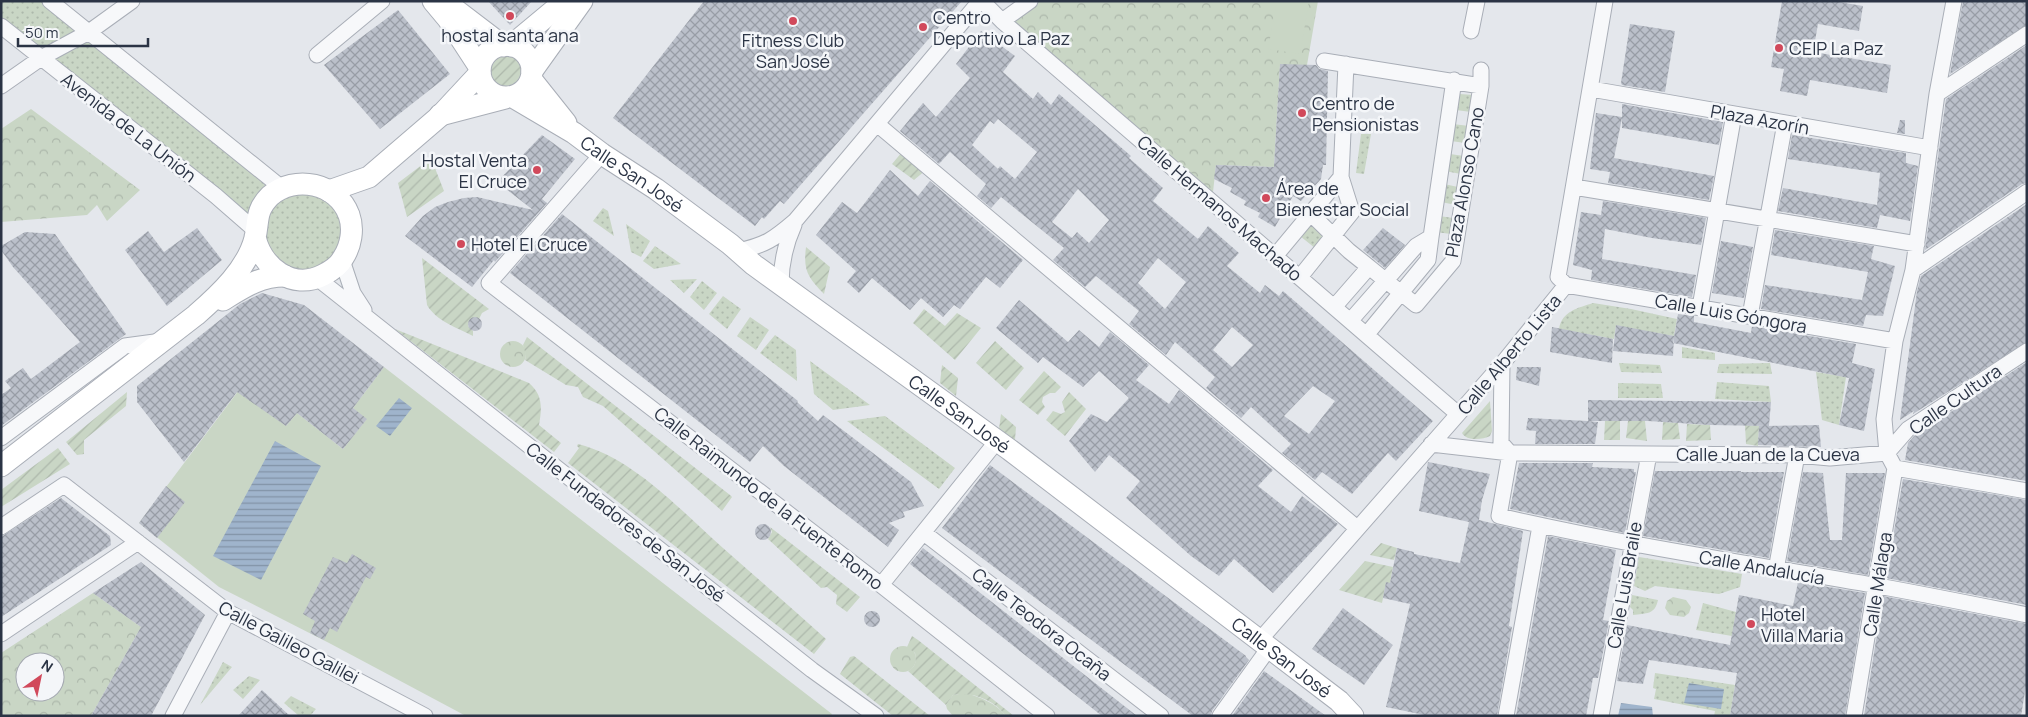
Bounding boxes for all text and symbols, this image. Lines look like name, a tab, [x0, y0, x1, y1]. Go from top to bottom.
place label: Centro Deportivo La Paz	[933, 5, 1070, 50]
marker: hostal santa ana	[504, 10, 516, 22]
scale bar	[18, 15, 148, 47]
marker: Fitness Club San José	[787, 15, 799, 27]
marker: Centro Deportivo La Paz	[917, 21, 929, 33]
text: 50 m	[25, 22, 59, 43]
place label: hostal santa ana	[441, 23, 579, 47]
place label: Fitness Club San José	[742, 28, 844, 73]
place label: CEIP La Paz	[1789, 36, 1884, 60]
marker: CEIP La Paz	[1773, 42, 1785, 54]
street label: Avenida de La Unión	[56, 67, 202, 187]
place label: Centro de Pensionistas	[1312, 91, 1419, 136]
street label: Plaza Azorín	[1709, 99, 1811, 139]
street label: Plaza Alonso Cano	[1439, 105, 1489, 259]
marker: Centro de Pensionistas	[1296, 107, 1308, 119]
street label: Calle San José	[576, 130, 689, 218]
street label: Calle Hermanos Machado	[1132, 130, 1308, 286]
place label: Hostal Venta El Cruce	[422, 148, 527, 193]
marker: Hostal Venta El Cruce	[531, 164, 543, 176]
place label: Área de Bienestar Social	[1276, 176, 1409, 221]
marker: Área de Bienestar Social	[1260, 192, 1272, 204]
place label: Hotel El Cruce	[471, 232, 587, 256]
marker: Hotel El Cruce	[455, 238, 467, 250]
street label: Calle Luis Góngora	[1653, 288, 1809, 338]
street label: Calle Alberto Lista	[1452, 289, 1566, 419]
street label: Calle Cultura	[1904, 358, 2006, 440]
street label: Calle San José	[904, 369, 1015, 458]
street label: Calle Raimundo de la Fuente Romo	[649, 401, 889, 595]
street label: Calle Fundadores de San José	[521, 437, 731, 607]
street label: Calle Juan de la Cueva	[1676, 442, 1860, 466]
street label: Calle Luis Braile	[1601, 520, 1647, 650]
street label: Calle Málaga	[1857, 530, 1897, 638]
street label: Calle Andalucía	[1697, 544, 1827, 590]
street label: Calle Teodora Ocaña	[967, 562, 1117, 686]
street label: Calle Galileo Galilei	[215, 595, 363, 689]
place label: Hotel Villa Maria	[1761, 602, 1844, 647]
street label: Calle San José	[1227, 612, 1337, 703]
marker: Hotel Villa Maria	[1745, 618, 1757, 630]
north arrow	[15, 652, 65, 702]
text: N	[38, 655, 57, 676]

